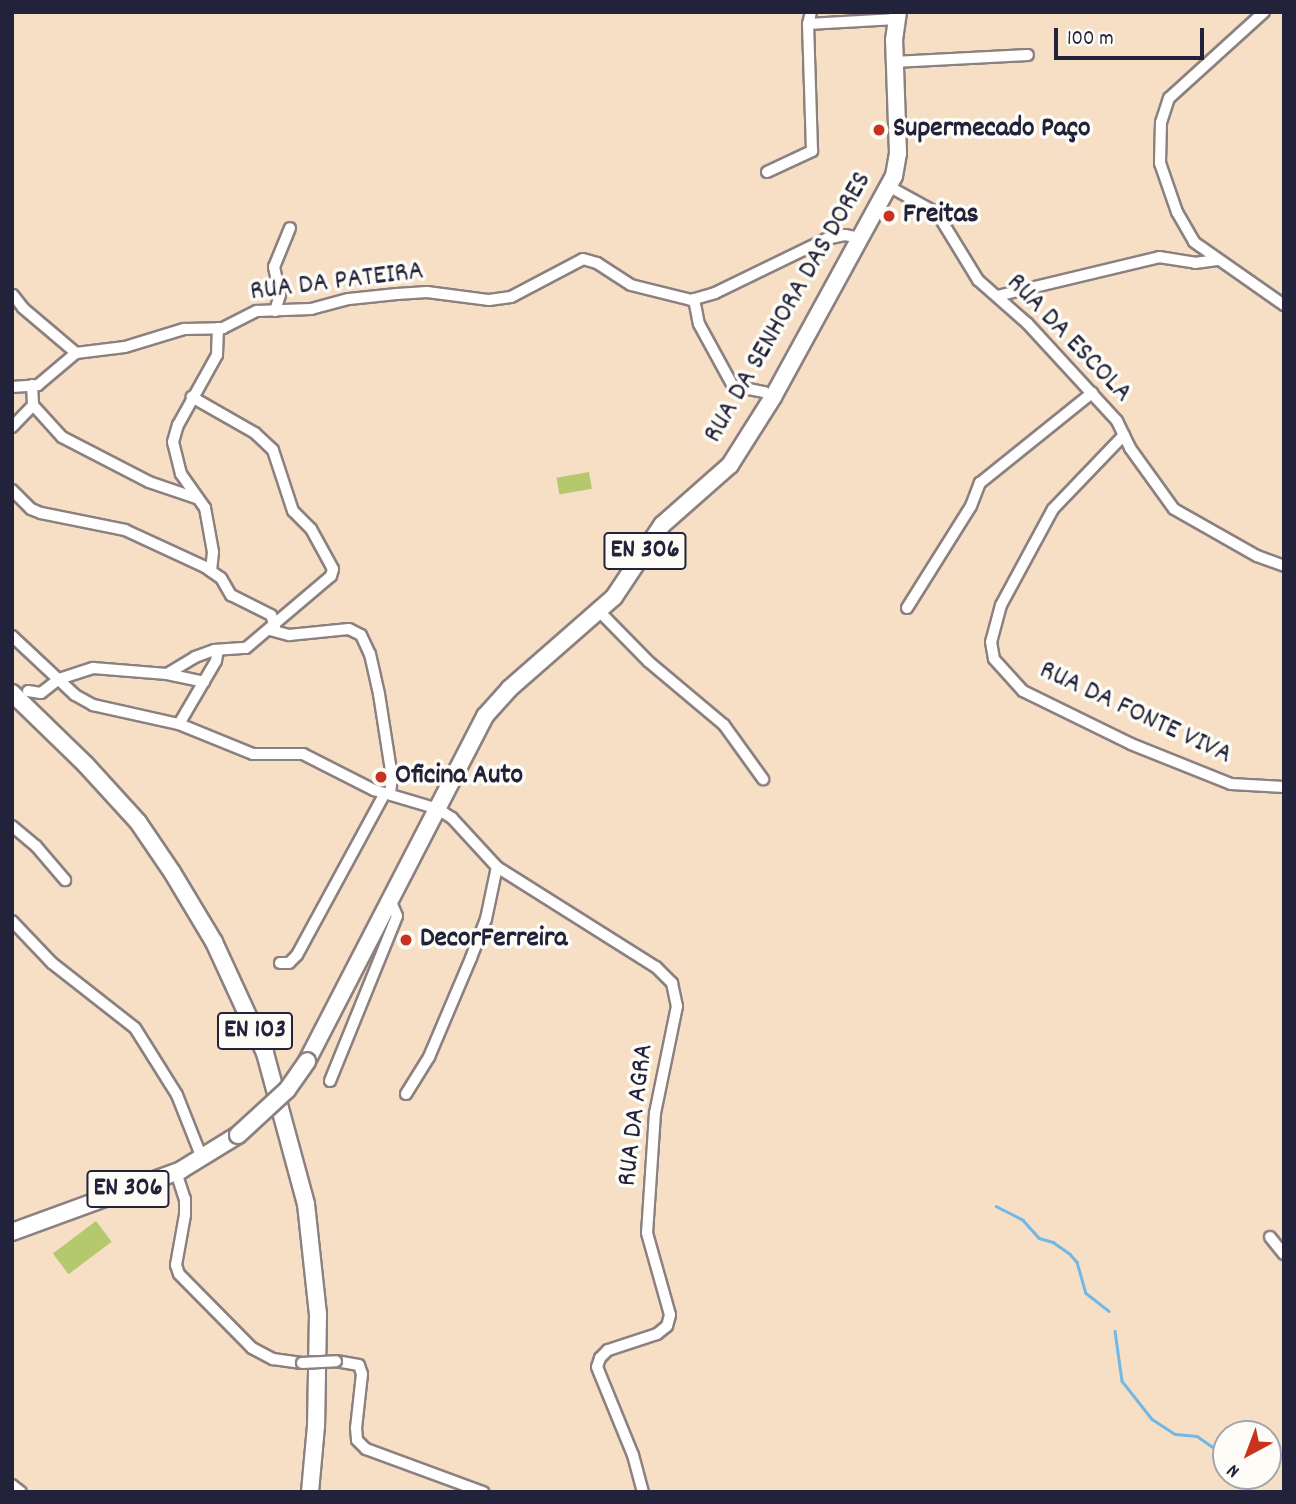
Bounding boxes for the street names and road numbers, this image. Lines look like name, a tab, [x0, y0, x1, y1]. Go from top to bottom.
street label: RUA DA SENHORA DAS DORES	[698, 167, 880, 449]
street label: RUA DA PATEIRA	[248, 256, 426, 310]
street label: RUA DA ESCOLA	[998, 267, 1138, 411]
road number: EN 306	[603, 528, 687, 573]
street label: RUA DA FONTE VIVA	[1033, 655, 1237, 773]
road number: EN 103	[216, 1008, 294, 1054]
street label: RUA DA AGRA	[612, 1042, 662, 1188]
road number: EN 306	[86, 1166, 170, 1212]

